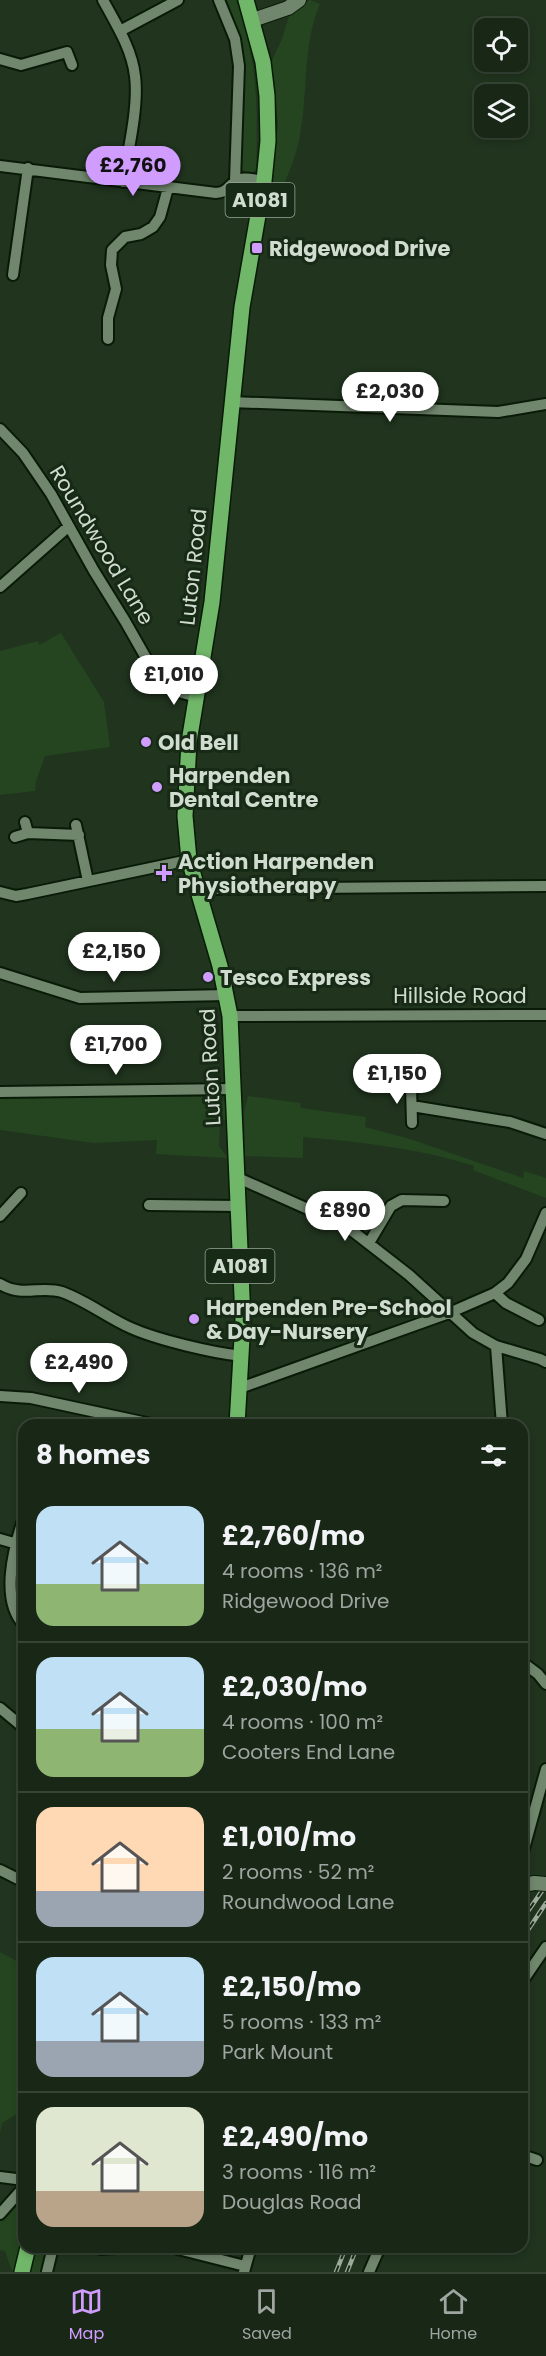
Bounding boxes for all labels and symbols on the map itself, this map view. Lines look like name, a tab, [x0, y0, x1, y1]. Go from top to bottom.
pin: £2,760	[84, 146, 182, 197]
road number: A1081	[226, 183, 294, 217]
place label: Ridgewood Drive	[269, 234, 451, 263]
marker: Ridgewood Drive	[250, 241, 264, 255]
pin: £2,030	[341, 372, 439, 423]
street label: Roundwood Lane	[43, 460, 161, 630]
street label: Luton Road	[172, 507, 214, 627]
pin: £1,010	[125, 655, 223, 706]
place label: Old Bell	[158, 728, 239, 757]
marker: Old Bell	[139, 735, 153, 749]
place label: Harpenden Dental Centre	[169, 761, 318, 814]
marker: Harpenden Dental Centre	[150, 780, 164, 794]
place label: Action Harpenden Physiotherapy	[178, 847, 374, 900]
marker: Action Harpenden Physiotherapy	[155, 864, 173, 882]
pin: £2,150	[65, 932, 163, 983]
place label: Tesco Express	[220, 963, 371, 992]
marker: Tesco Express	[201, 970, 215, 984]
street label: Hillside Road	[393, 981, 527, 1010]
street label: Luton Road	[192, 1008, 228, 1126]
pin: £1,700	[67, 1025, 165, 1076]
pin: £1,150	[348, 1054, 446, 1105]
pin: £890	[309, 1191, 381, 1242]
road number: A1081	[206, 1249, 274, 1283]
place label: Harpenden Pre-School & Day-Nursery	[206, 1293, 452, 1346]
marker: Harpenden Pre-School & Day-Nursery	[187, 1312, 201, 1326]
pin: £2,490	[30, 1343, 128, 1394]

